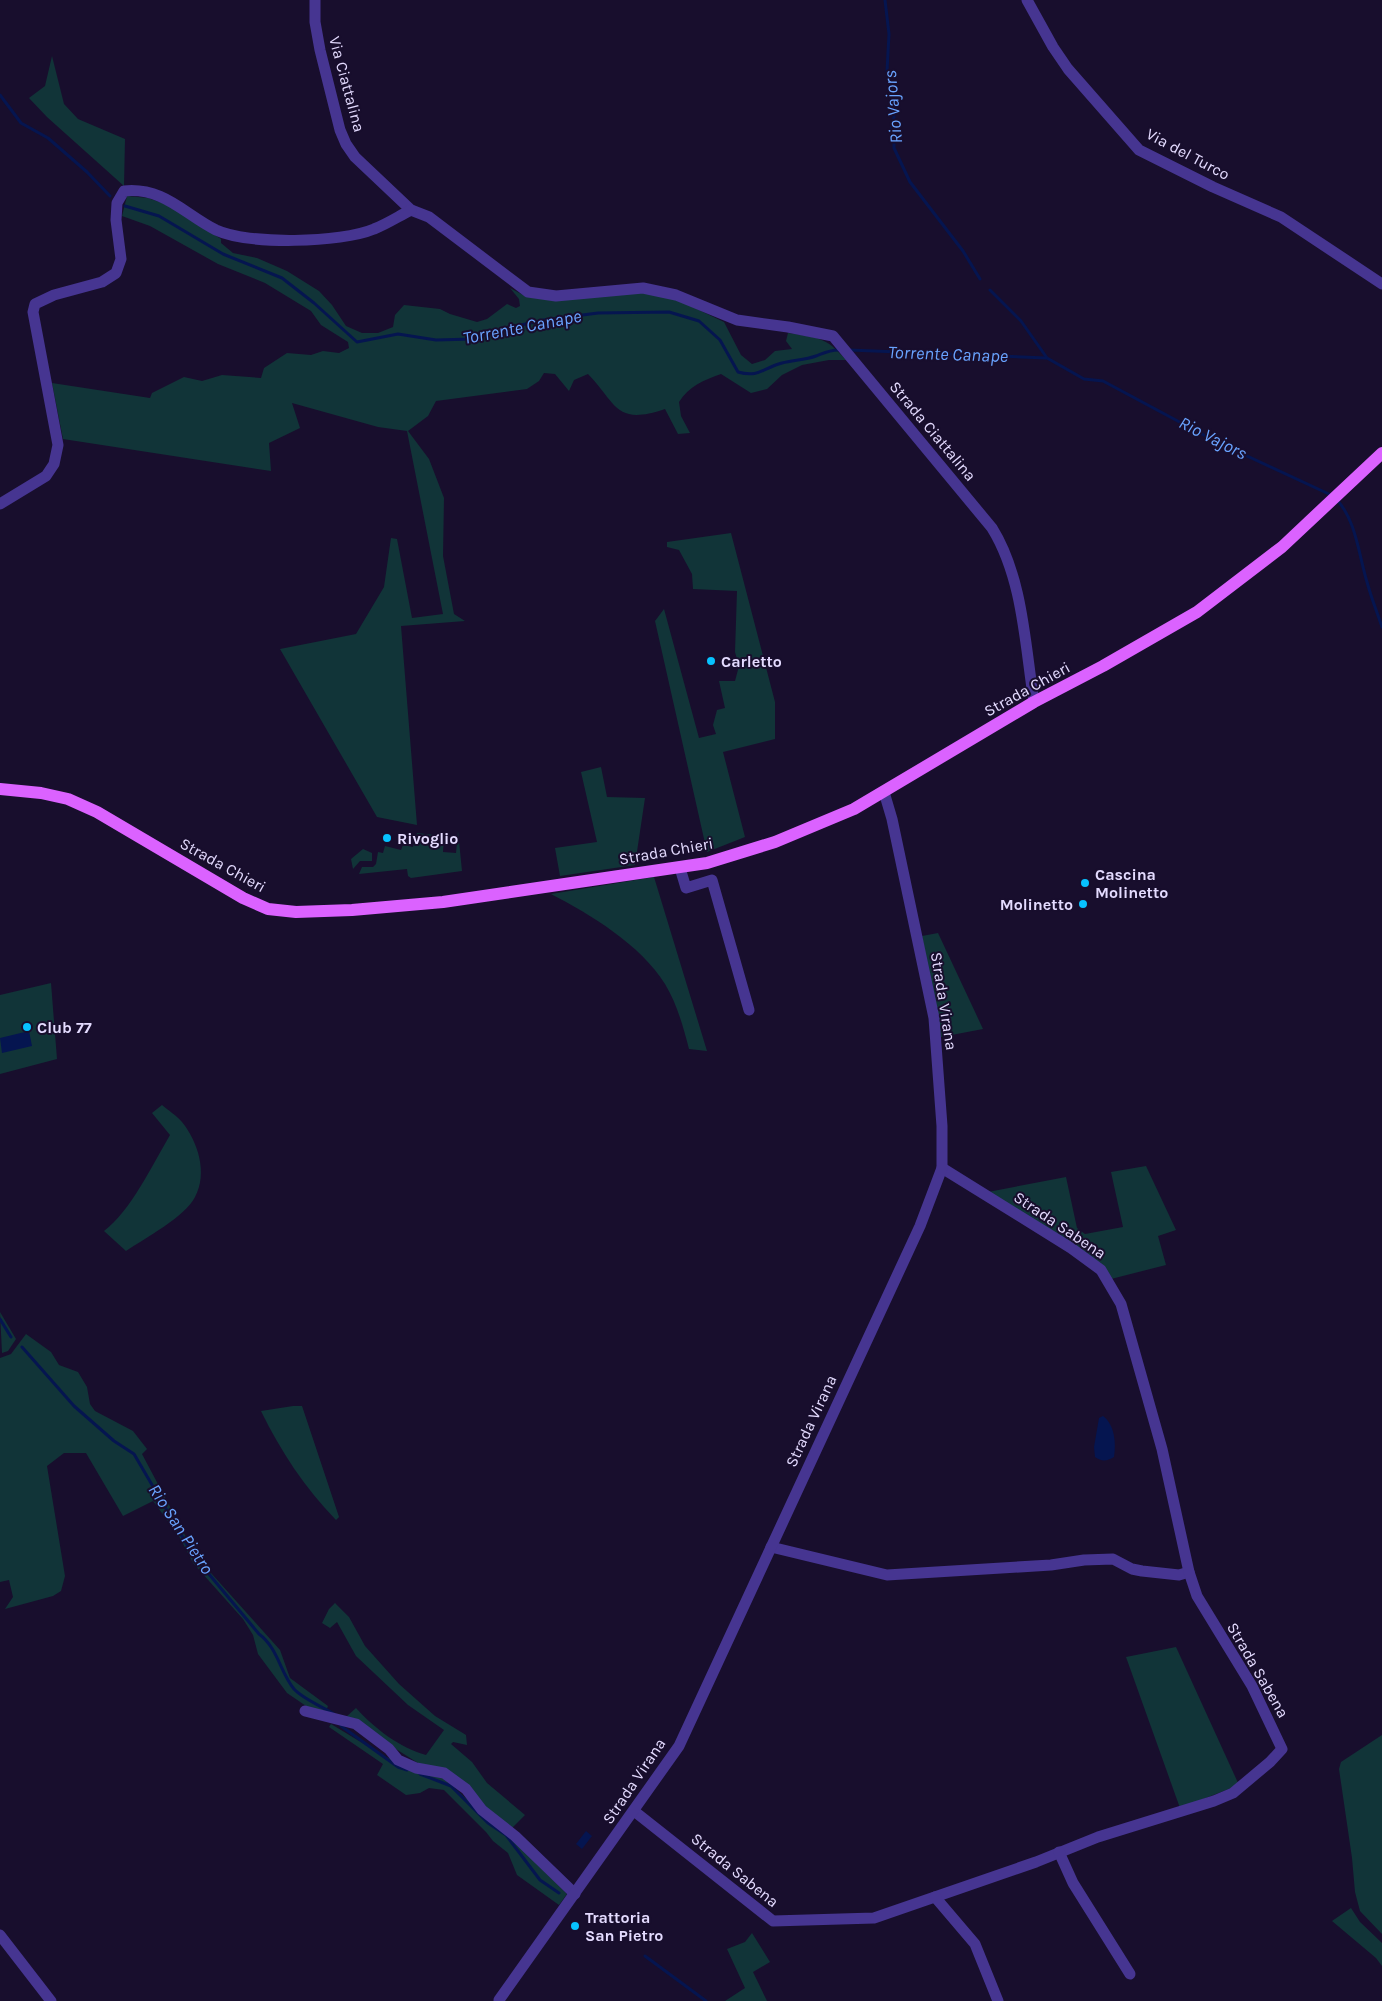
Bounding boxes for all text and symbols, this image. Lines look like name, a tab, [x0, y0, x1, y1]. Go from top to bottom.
street label: Via Ciattalina	[325, 34, 369, 134]
water label: Rio Vajors	[879, 69, 907, 145]
street label: Via del Turco	[1143, 124, 1233, 184]
water label: Torrente Canape	[461, 305, 583, 349]
water label: Torrente Canape	[888, 341, 1008, 367]
street label: Strada Ciattalina	[886, 377, 980, 485]
water label: Rio Vajors	[1175, 411, 1251, 465]
place label: Carletto	[721, 652, 782, 671]
marker: Carletto	[705, 655, 717, 667]
street label: Strada Chieri	[981, 658, 1073, 720]
place label: Rivoglio	[397, 829, 458, 848]
marker: Rivoglio	[381, 832, 393, 844]
street label: Strada Chieri	[617, 833, 715, 869]
street label: Strada Chieri	[177, 834, 269, 896]
place label: Cascina Molinetto	[1095, 865, 1168, 902]
marker: Cascina Molinetto	[1079, 877, 1091, 889]
place label: Molinetto	[1000, 895, 1073, 914]
marker: Molinetto	[1077, 898, 1089, 910]
street label: Strada Virana	[927, 951, 961, 1051]
place label: Club 77	[37, 1018, 92, 1037]
marker: Club 77	[21, 1021, 33, 1033]
street label: Strada Sabena	[1010, 1187, 1110, 1263]
street label: Strada Virana	[781, 1372, 841, 1470]
water label: Rio San Pietro	[144, 1480, 218, 1578]
street label: Strada Sabena	[1223, 1619, 1293, 1721]
street label: Strada Virana	[598, 1735, 670, 1827]
street label: Strada Sabena	[687, 1829, 783, 1911]
place label: Trattoria San Pietro	[585, 1908, 663, 1945]
marker: Trattoria San Pietro	[569, 1920, 581, 1932]

